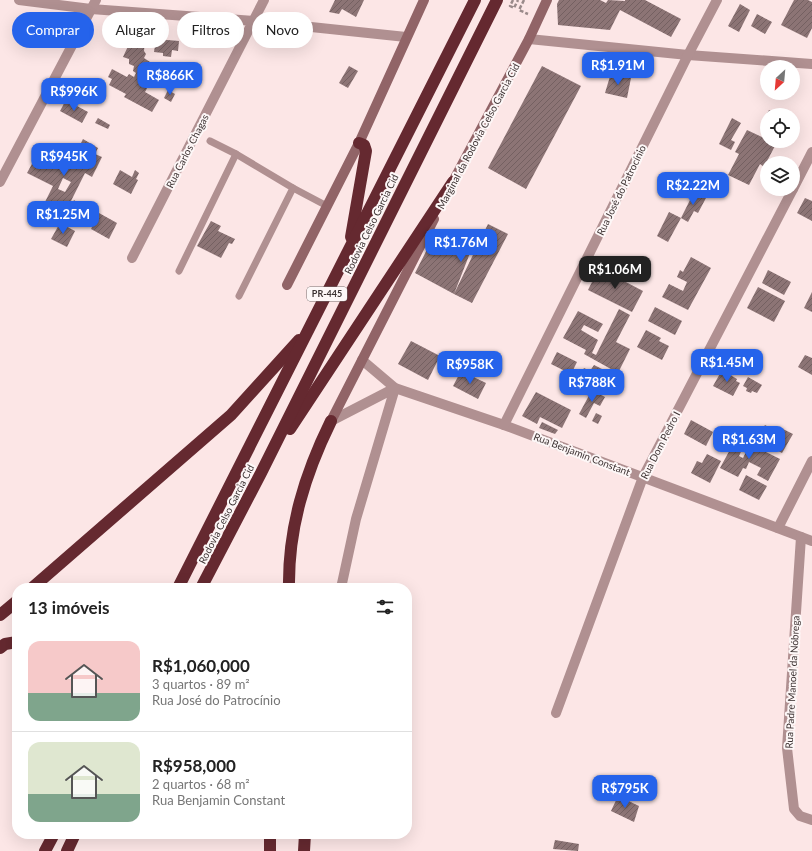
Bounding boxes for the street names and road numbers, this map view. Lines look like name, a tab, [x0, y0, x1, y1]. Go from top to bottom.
street label: Marginal da Rodovia Celso Garcia Cid	[434, 61, 522, 211]
street label: Rua Carlos Chagas	[163, 112, 211, 190]
street label: Rua José do Patrocínio	[594, 143, 648, 237]
street label: Rodovia Celso Garcia Cid	[342, 172, 400, 276]
road number: PR-445	[307, 287, 347, 301]
street label: Rua Dom Pedro I	[638, 409, 682, 481]
street label: Rua Benjamin Constant	[532, 430, 632, 478]
street label: Rodovia Celso Garcia Cid	[196, 462, 256, 566]
street label: Rua Padre Manoel da Nóbrega	[783, 615, 801, 749]

